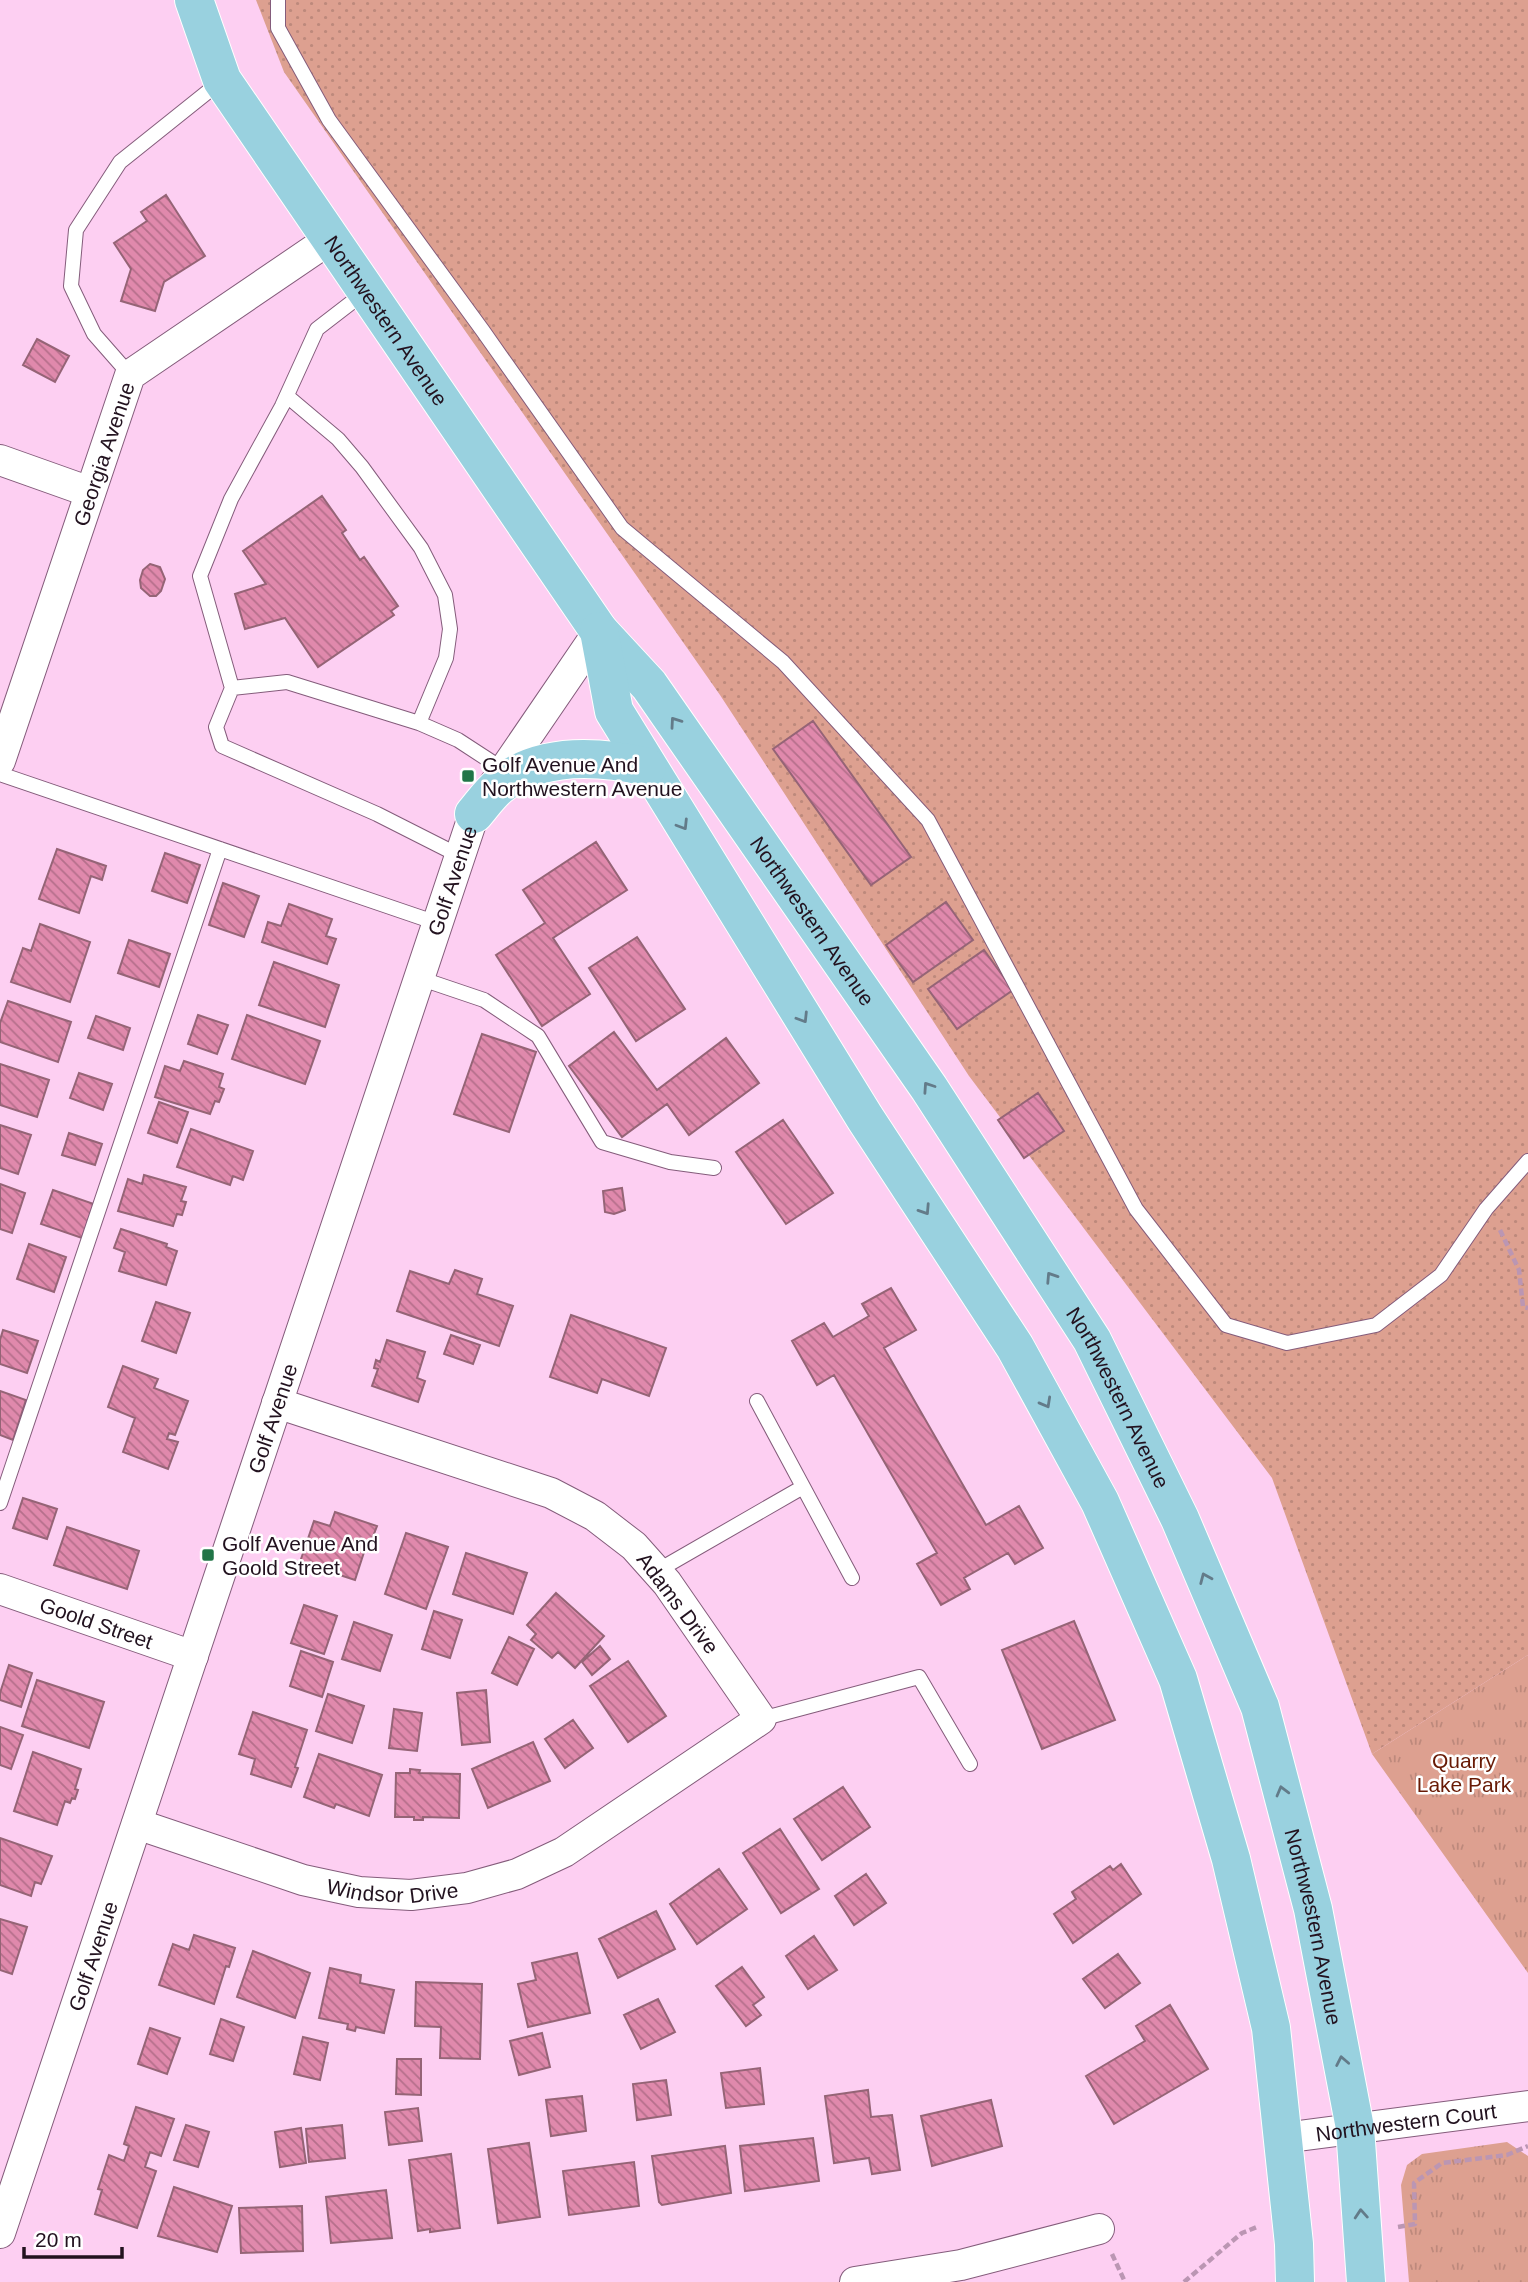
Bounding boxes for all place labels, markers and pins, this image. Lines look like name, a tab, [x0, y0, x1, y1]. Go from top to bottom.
place label: Golf Avenue And Northwestern Avenue	[482, 753, 682, 800]
marker: Golf Avenue And Northwestern Avenue	[460, 768, 476, 784]
place label: Golf Avenue And Goold Street	[222, 1532, 378, 1579]
marker: Golf Avenue And Goold Street	[200, 1547, 216, 1563]

